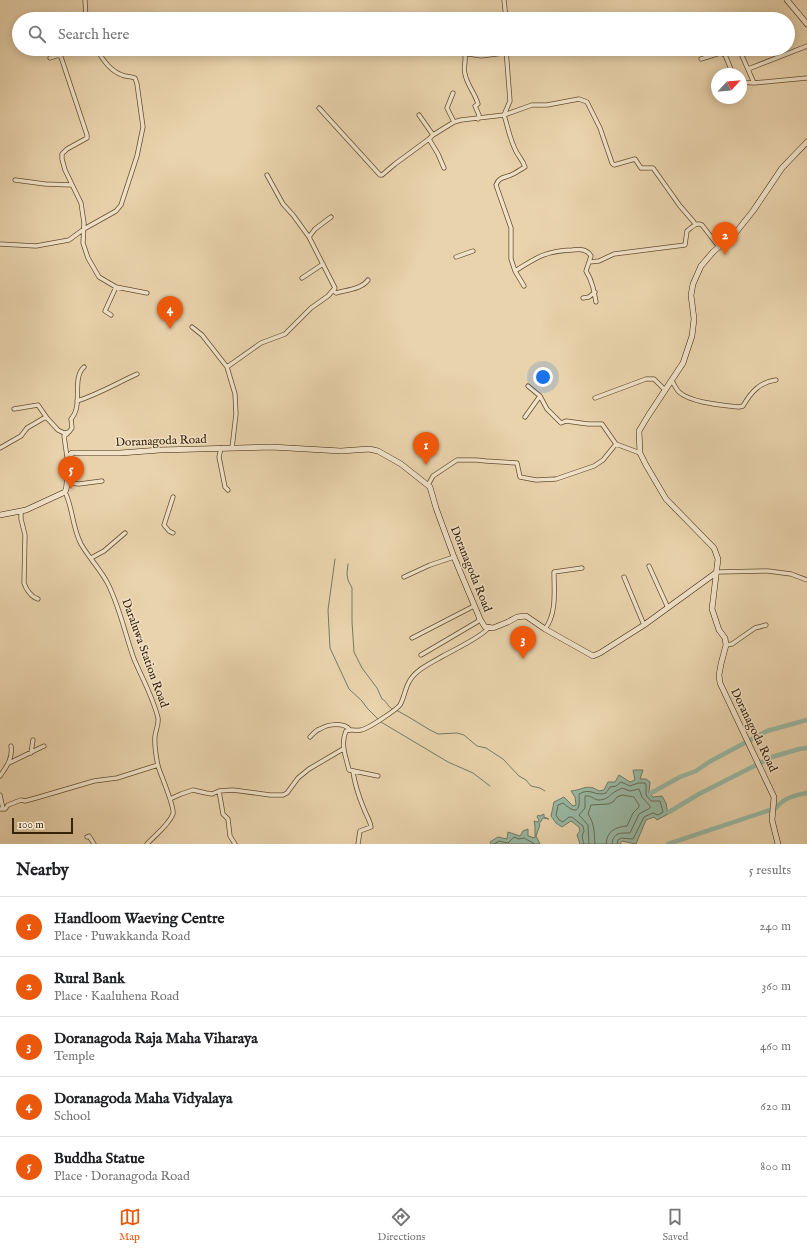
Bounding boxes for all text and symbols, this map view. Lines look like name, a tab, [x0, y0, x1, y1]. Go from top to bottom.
search box	[12, 12, 795, 56]
icon: search	[26, 23, 48, 45]
text: Search here	[58, 25, 129, 44]
north arrow	[711, 68, 747, 104]
pin: 2	[712, 222, 738, 255]
pin: 4	[157, 296, 183, 329]
your location	[533, 367, 553, 387]
street label: Doranagoda Road	[115, 432, 208, 450]
pin: 1	[413, 432, 439, 465]
pin: 5	[58, 456, 84, 489]
street label: Doranagoda Road	[447, 524, 495, 615]
street label: Daraluwa Station Road	[118, 596, 172, 710]
pin: 3	[510, 626, 536, 659]
street label: Doranagoda Road	[727, 686, 781, 775]
scale bar	[12, 816, 73, 835]
text: 100 m	[18, 818, 44, 832]
text: Nearby	[16, 860, 69, 881]
text: 5 results	[749, 862, 791, 879]
text: Handloom Waeving Centre	[54, 909, 224, 928]
text: 1	[27, 918, 31, 935]
text: 240 m	[759, 918, 791, 935]
text: Place · Puwakkanda Road	[54, 928, 190, 945]
text: Rural Bank	[54, 969, 125, 988]
text: 2	[26, 978, 32, 995]
text: 360 m	[761, 978, 791, 995]
text: Place · Kaaluhena Road	[54, 988, 179, 1005]
text: Doranagoda Raja Maha Viharaya	[54, 1029, 258, 1048]
text: 3	[27, 1038, 31, 1055]
text: 460 m	[760, 1038, 791, 1055]
text: Temple	[54, 1048, 95, 1065]
text: Doranagoda Maha Vidyalaya	[54, 1089, 232, 1108]
text: 4	[26, 1098, 32, 1115]
text: 620 m	[760, 1098, 791, 1115]
text: School	[54, 1108, 91, 1125]
text: Buddha Statue	[54, 1149, 145, 1168]
text: 5	[27, 1158, 31, 1175]
text: 800 m	[760, 1158, 791, 1175]
text: Place · Doranagoda Road	[54, 1168, 190, 1185]
tab: Map	[119, 1206, 141, 1244]
tab: Directions	[378, 1206, 425, 1244]
tab: Saved	[662, 1206, 688, 1244]

